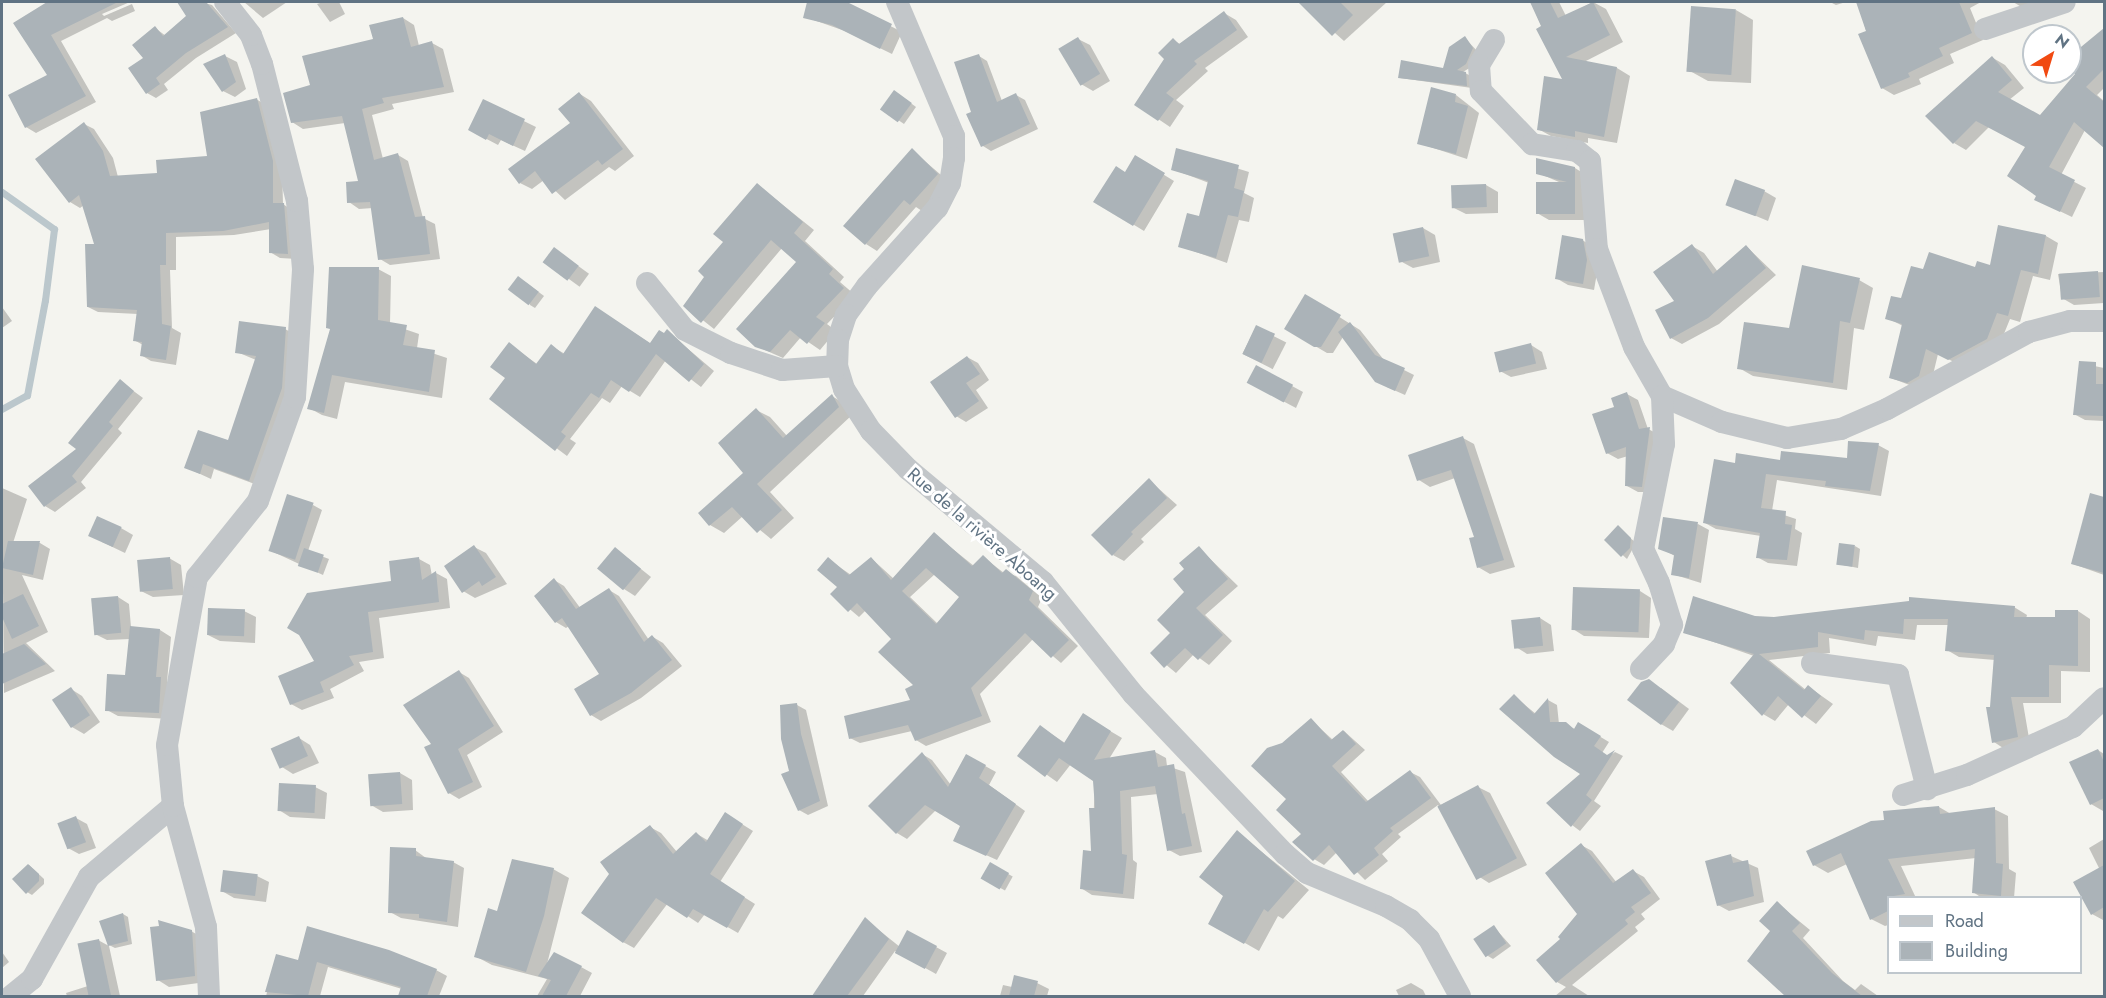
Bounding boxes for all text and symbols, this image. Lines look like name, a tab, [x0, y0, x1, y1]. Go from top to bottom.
north arrow	[2022, 24, 2082, 84]
text: N	[2050, 28, 2074, 54]
street label: Rue de la rivière Aboang	[903, 463, 1061, 605]
legend	[1887, 896, 2082, 974]
text: Road	[1945, 908, 1984, 934]
text: Building	[1945, 938, 2008, 964]

